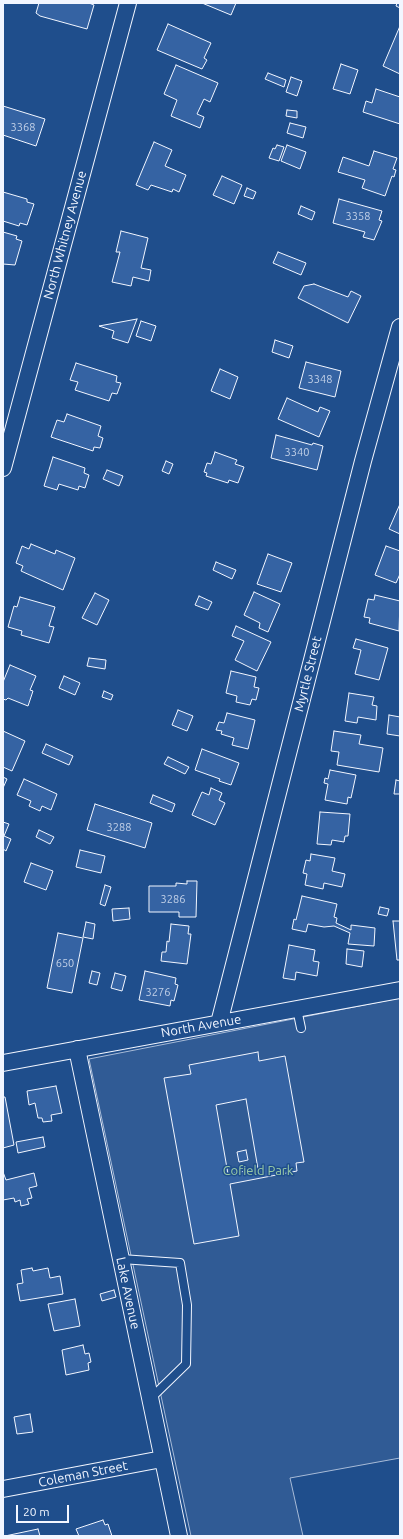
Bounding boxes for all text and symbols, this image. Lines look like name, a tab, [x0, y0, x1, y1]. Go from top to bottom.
house number: 3368	[11, 120, 35, 134]
street label: North Whitney Avenue	[40, 169, 90, 301]
house number: 3358	[346, 209, 370, 223]
house number: 3348	[308, 372, 332, 386]
house number: 3340	[285, 445, 309, 459]
street label: Myrtle Street	[291, 635, 325, 713]
house number: 3288	[107, 820, 131, 834]
house number: 3286	[161, 892, 185, 906]
house number: 650	[56, 956, 74, 970]
house number: 3276	[146, 985, 170, 999]
street label: North Avenue	[160, 1011, 242, 1041]
park label: Cofield Park	[223, 1163, 293, 1179]
street label: Lake Avenue	[113, 1255, 143, 1331]
street label: Coleman Street	[37, 1458, 129, 1490]
scale bar	[18, 1497, 71, 1523]
text: 20 m	[23, 1505, 50, 1518]

